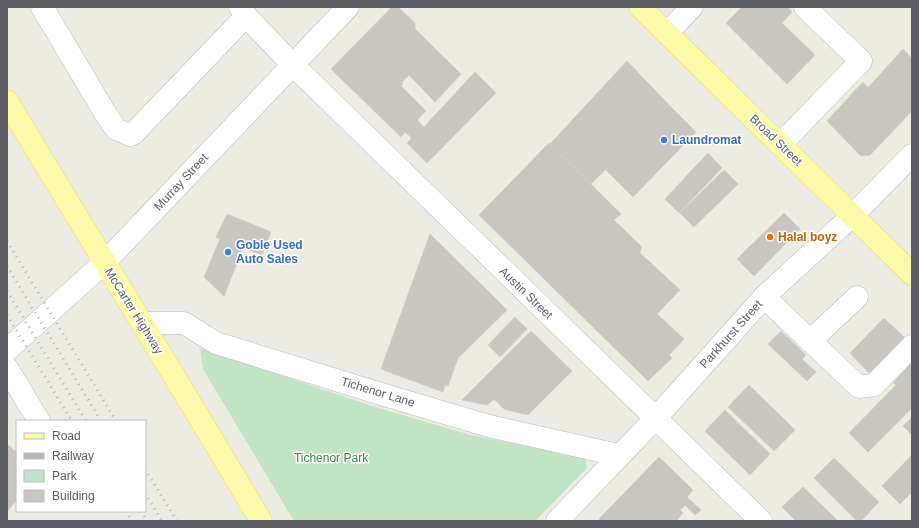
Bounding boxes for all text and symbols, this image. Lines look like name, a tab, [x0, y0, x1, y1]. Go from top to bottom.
street label: Broad Street	[747, 112, 806, 169]
place label: Laundromat	[672, 133, 741, 147]
marker: Laundromat	[659, 135, 669, 145]
street label: Murray Street	[151, 150, 211, 213]
place label: Halal boyz	[778, 230, 837, 244]
marker: Halal boyz	[765, 232, 775, 242]
place label: Goble Used Auto Sales	[236, 238, 303, 266]
marker: Goble Used Auto Sales	[223, 247, 233, 257]
street label: Austin Street	[496, 264, 556, 322]
street label: McCarter Highway	[102, 265, 166, 357]
street label: Parkhurst Street	[697, 297, 766, 371]
street label: Tichenor Lane	[339, 374, 417, 410]
legend	[16, 420, 146, 512]
text: Road	[52, 429, 81, 443]
text: Railway	[52, 449, 94, 463]
park label: Tichenor Park	[294, 451, 369, 465]
text: Park	[52, 469, 78, 483]
text: Building	[52, 489, 95, 503]

